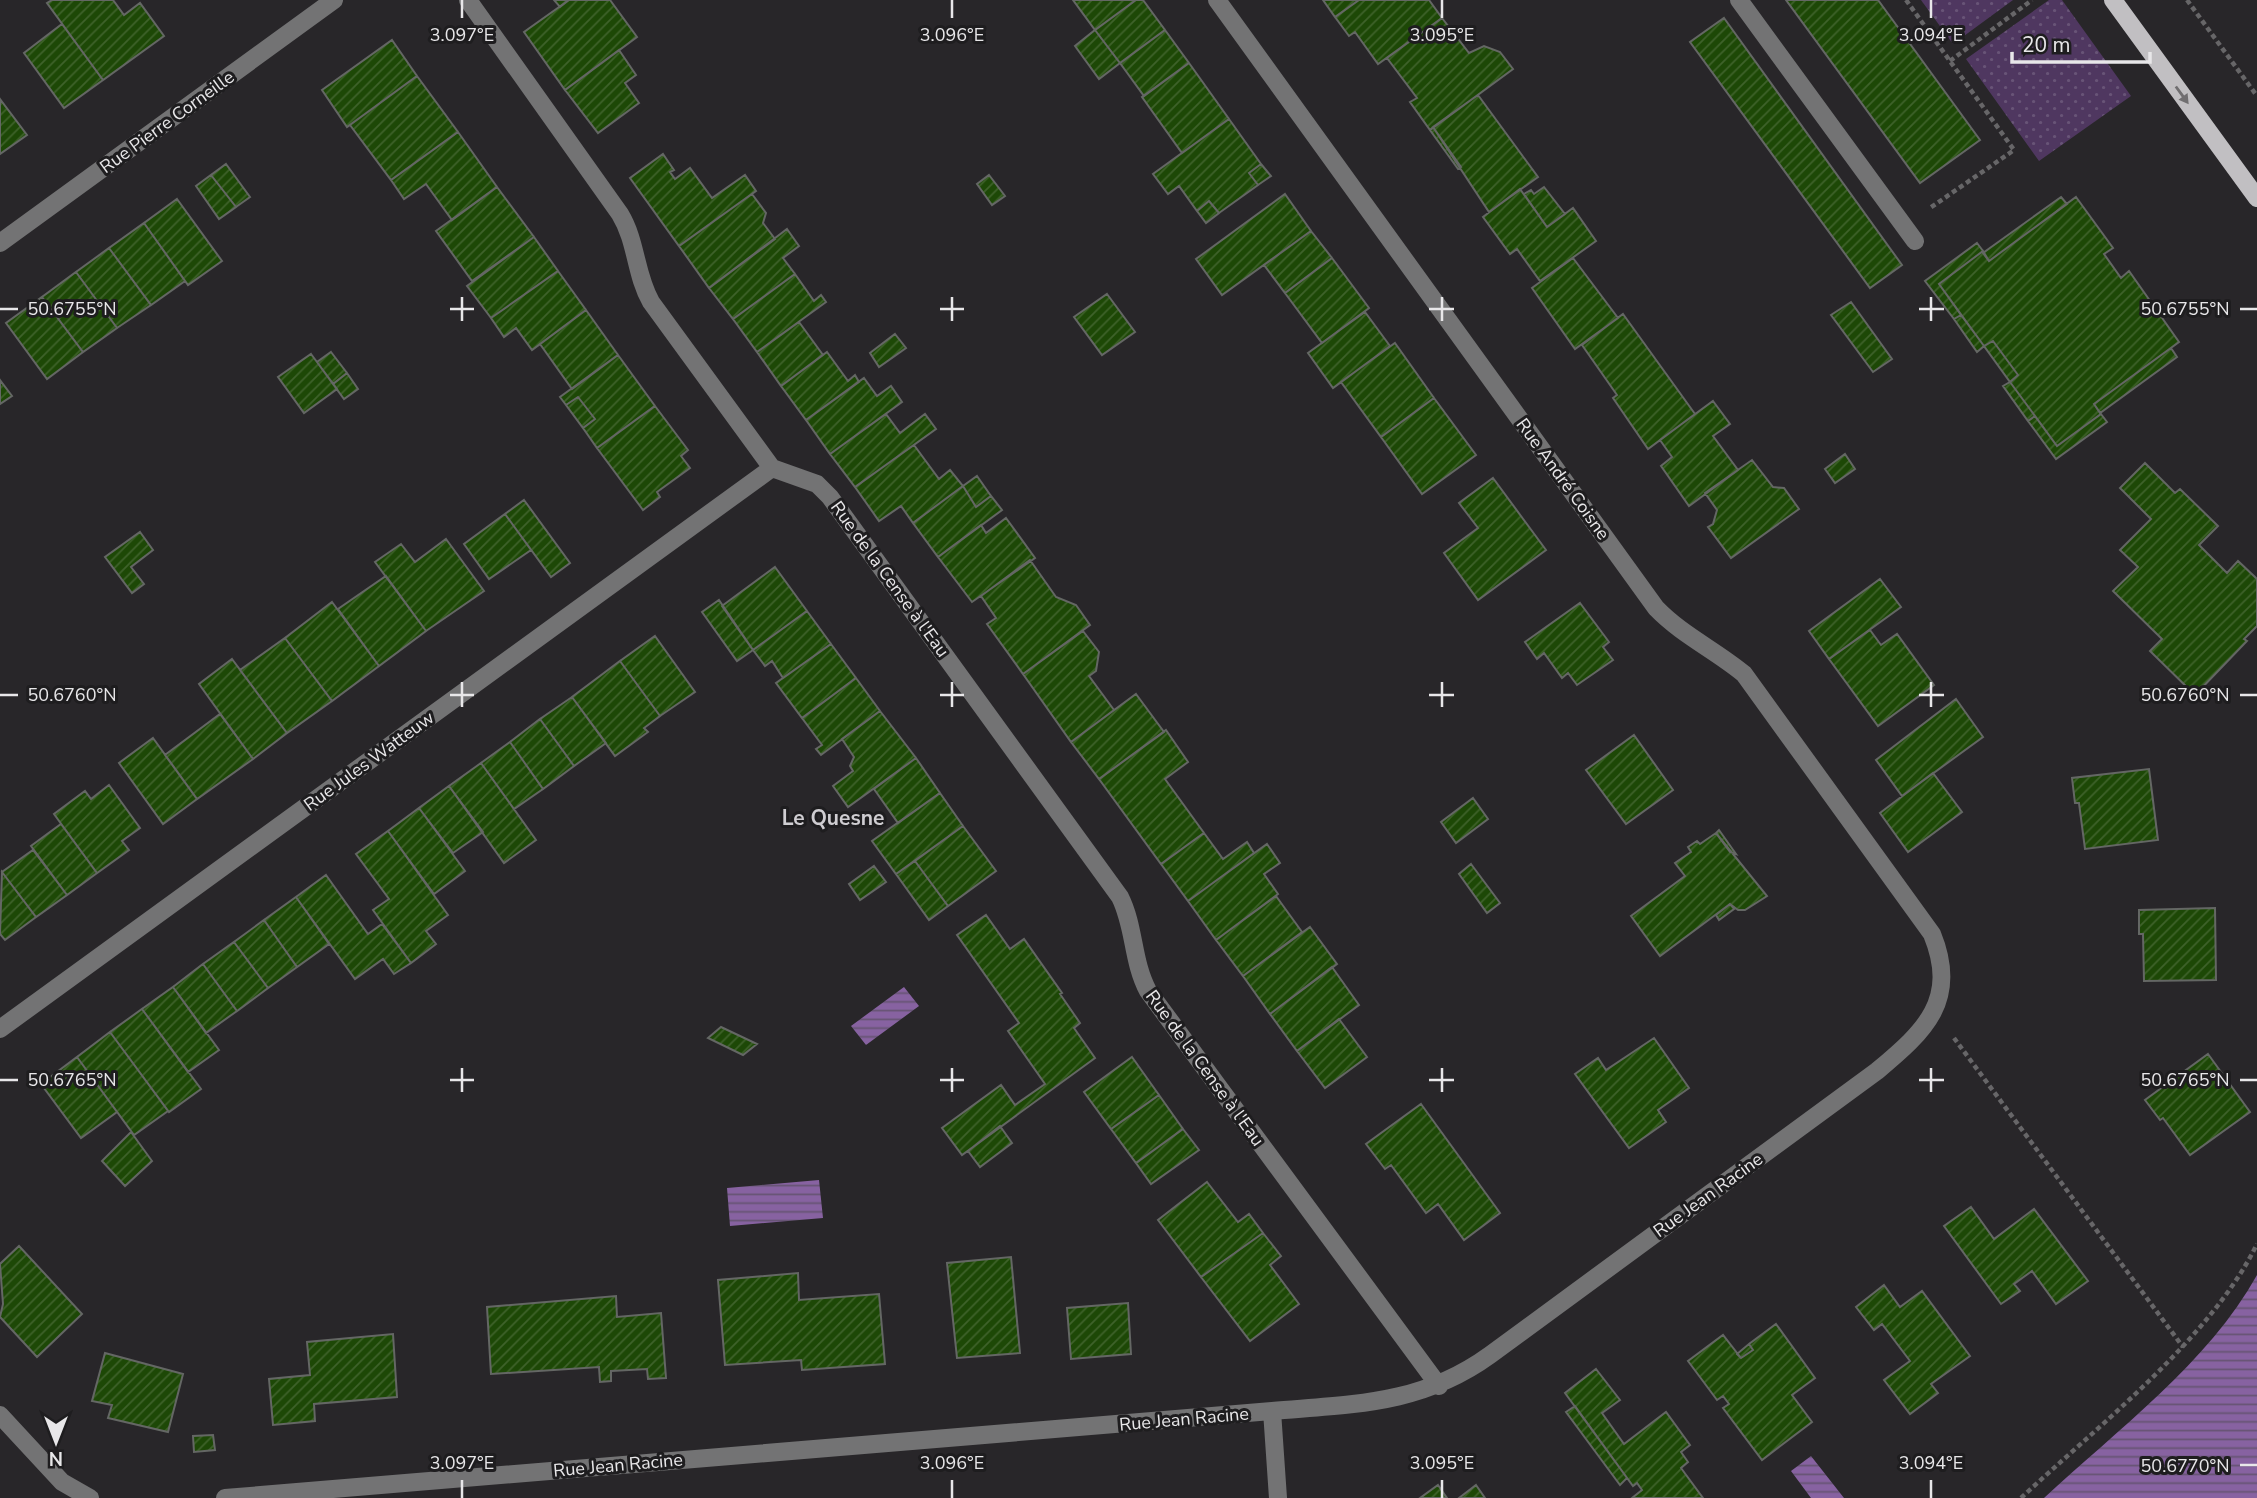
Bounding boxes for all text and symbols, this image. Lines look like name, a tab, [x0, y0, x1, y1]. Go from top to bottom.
scale bar	[2012, 21, 2150, 65]
text: 3.097°E	[430, 23, 494, 47]
text: 3.096°E	[920, 23, 984, 47]
text: 3.095°E	[1410, 23, 1474, 47]
text: 3.094°E	[1899, 23, 1963, 47]
text: 20 m	[2022, 31, 2071, 59]
street label: Rue Pierre Corneille	[95, 65, 239, 179]
one-way arrow	[2175, 86, 2189, 104]
text: 50.6755°N	[28, 297, 116, 321]
text: 50.6755°N	[2141, 297, 2229, 321]
street label: Rue André Coisne	[1511, 413, 1615, 545]
street label: Rue de la Cense à l'Eau	[825, 496, 955, 662]
text: 50.6760°N	[28, 683, 116, 707]
text: 50.6760°N	[2141, 683, 2229, 707]
street label: Rue Jules Watteuw	[299, 706, 439, 816]
district label: Le Quesne	[782, 804, 884, 832]
street label: Rue de la Cense à l'Eau	[1140, 985, 1270, 1151]
text: 50.6765°N	[28, 1068, 116, 1092]
text: 50.6765°N	[2141, 1068, 2229, 1092]
street label: Rue Jean Racine	[1648, 1147, 1768, 1243]
street label: Rue Jean Racine	[1118, 1401, 1250, 1437]
north arrow	[21, 1407, 91, 1477]
text: N	[49, 1445, 63, 1471]
street label: Rue Jean Racine	[552, 1447, 684, 1483]
text: 3.097°E	[430, 1451, 494, 1475]
text: 3.096°E	[920, 1451, 984, 1475]
text: 3.095°E	[1410, 1451, 1474, 1475]
text: 3.094°E	[1899, 1451, 1963, 1475]
text: 50.6770°N	[2141, 1454, 2229, 1478]

